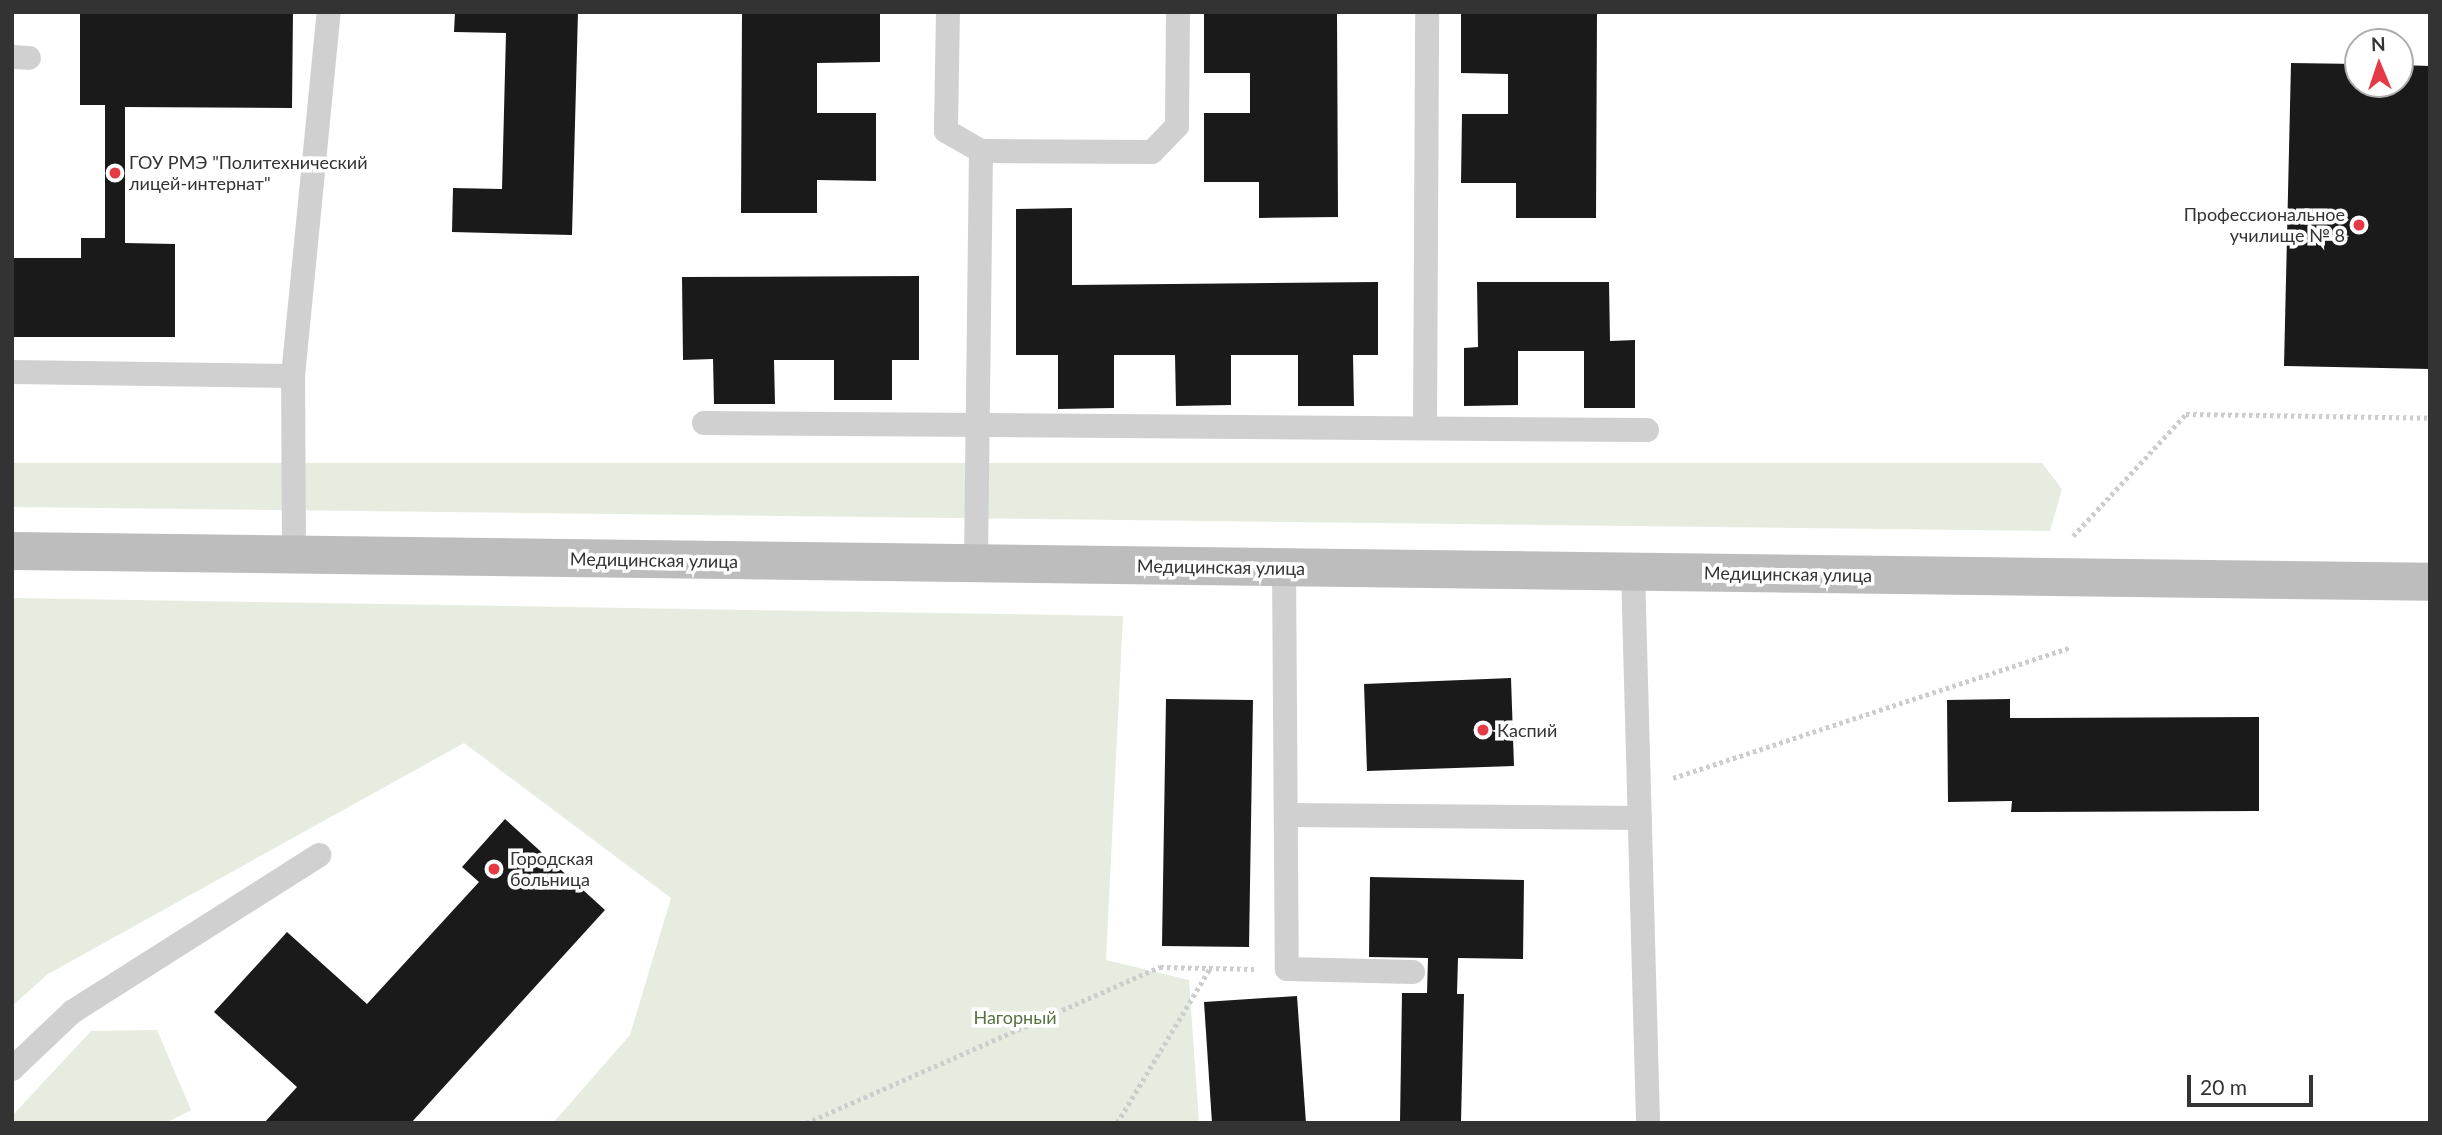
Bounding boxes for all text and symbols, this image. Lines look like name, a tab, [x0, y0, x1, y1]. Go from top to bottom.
north arrow	[2344, 28, 2414, 98]
text: N	[2371, 32, 2386, 55]
place label: ГОУ РМЭ "Политехнический лицей-интернат"	[129, 152, 368, 194]
marker: ГОУ РМЭ "Политехнический лицей-интернат"	[107, 165, 123, 181]
place label: Профессиональное училище № 8	[2184, 204, 2345, 246]
marker: Профессиональное училище № 8	[2351, 217, 2367, 233]
street label: Медицинская улица	[570, 548, 738, 572]
street label: Медицинская улица	[1137, 555, 1305, 579]
street label: Медицинская улица	[1704, 562, 1872, 586]
place label: Каспий	[1497, 719, 1557, 741]
marker: Каспий	[1475, 722, 1491, 738]
place label: Городская больница	[510, 848, 593, 890]
marker: Городская больница	[484, 859, 504, 879]
park label: Нагорный	[973, 1006, 1057, 1028]
scale bar	[2190, 1062, 2316, 1106]
text: 20 m	[2200, 1074, 2247, 1099]

